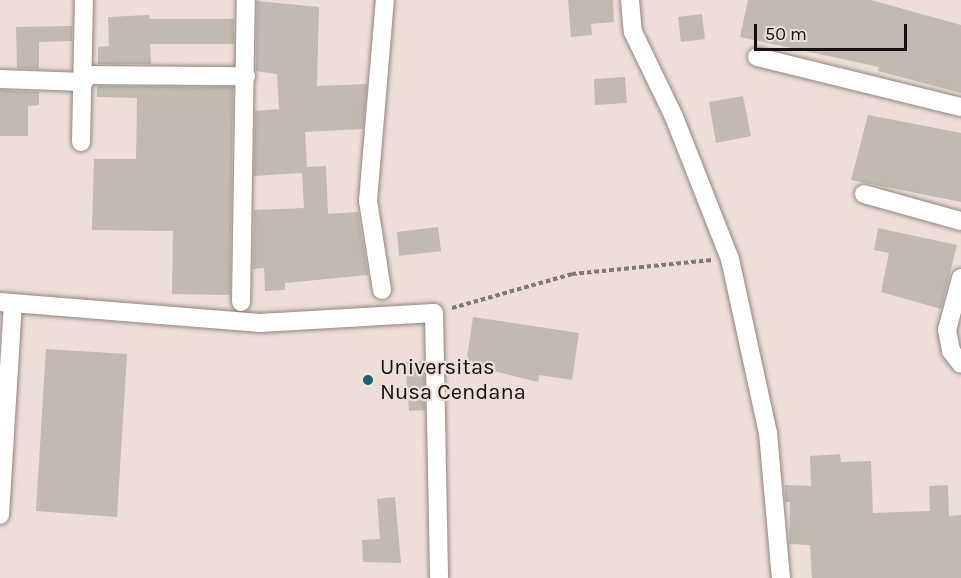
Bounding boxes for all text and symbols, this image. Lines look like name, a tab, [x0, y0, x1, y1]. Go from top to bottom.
scale bar	[757, 12, 910, 50]
text: 50 m	[765, 23, 807, 45]
place label: Universitas Nusa Cendana	[380, 354, 526, 406]
marker: Universitas Nusa Cendana	[361, 373, 375, 387]

